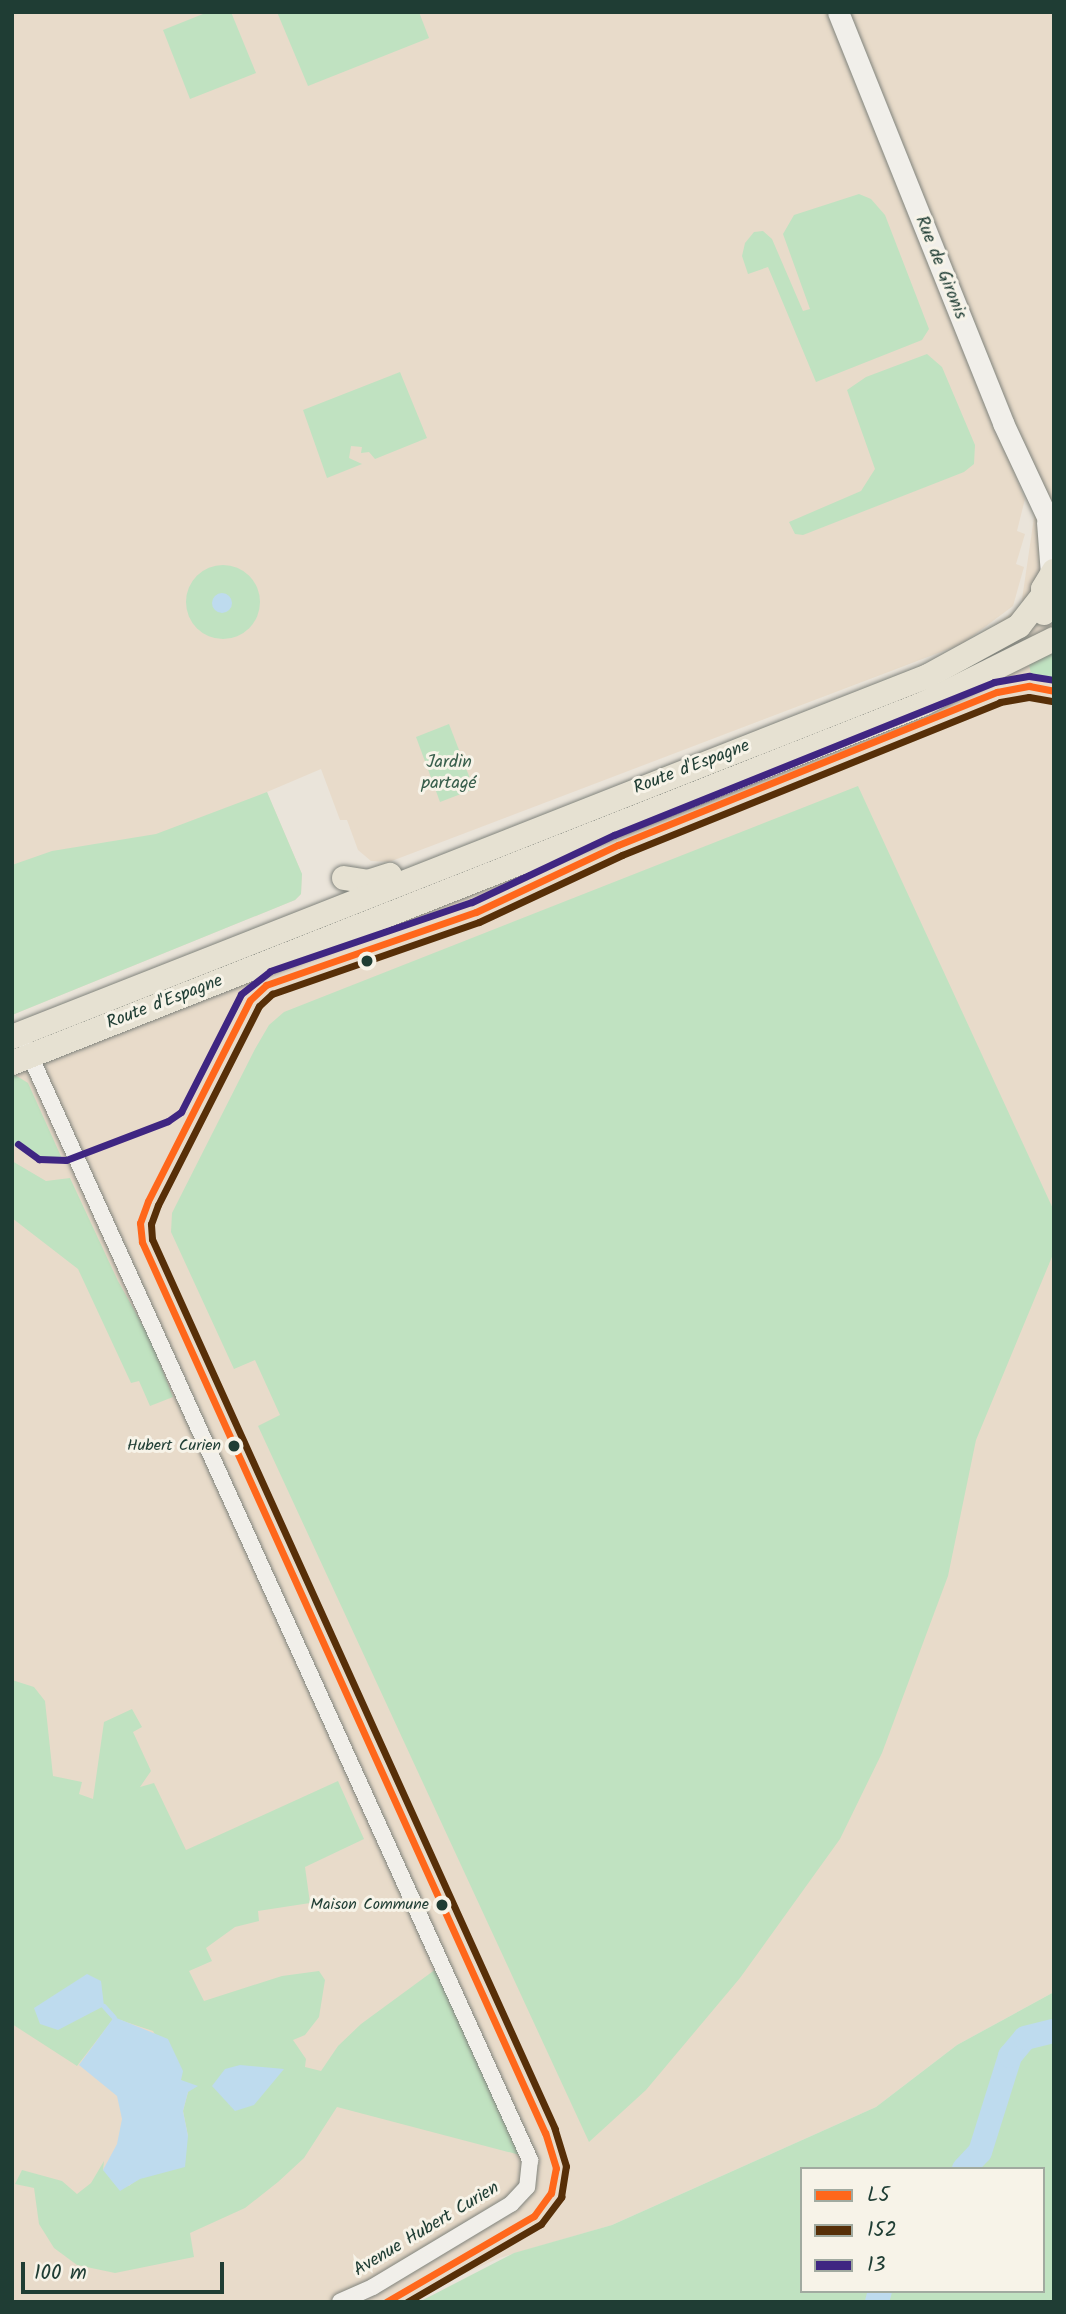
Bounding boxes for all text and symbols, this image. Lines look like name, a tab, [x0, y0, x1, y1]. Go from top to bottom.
street label: Rue de Gironis	[909, 213, 971, 323]
street label: Route d'Espagne	[631, 736, 753, 800]
park label: Jardin partagé	[422, 753, 476, 796]
unlabelled marker	[360, 954, 374, 968]
street label: Route d'Espagne	[104, 971, 226, 1035]
place label: Hubert Curien	[127, 1436, 221, 1456]
marker: Hubert Curien	[227, 1439, 241, 1453]
place label: Maison Commune	[310, 1895, 429, 1915]
marker: Maison Commune	[435, 1898, 449, 1912]
legend	[800, 2167, 1045, 2293]
street label: Avenue Hubert Curien	[350, 2178, 504, 2282]
text: L5	[867, 2179, 890, 2212]
text: 152	[867, 2214, 897, 2247]
scale bar	[24, 2248, 228, 2292]
text: 13	[867, 2249, 886, 2282]
text: 100 m	[34, 2257, 87, 2290]

